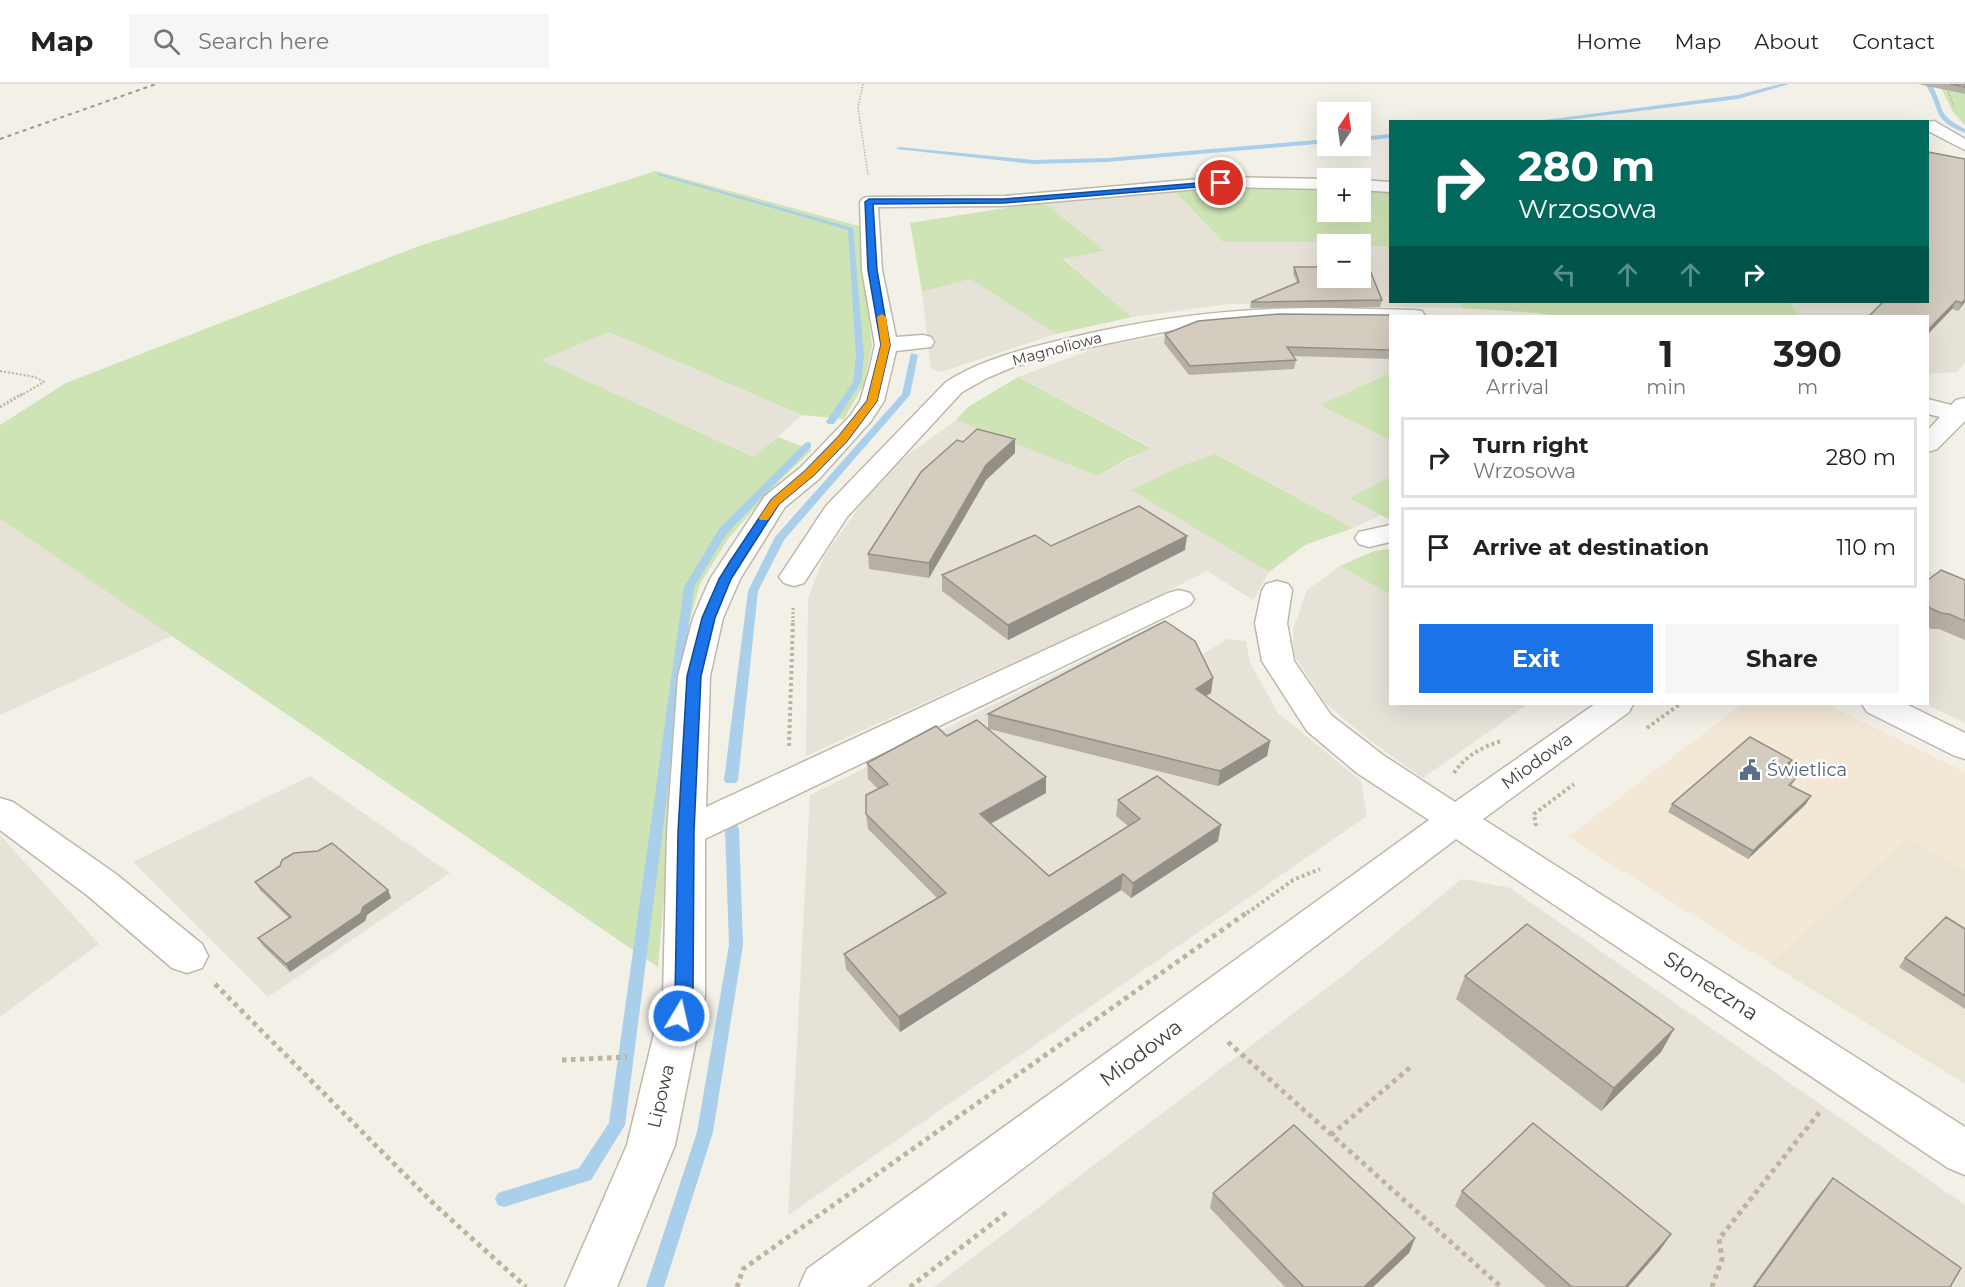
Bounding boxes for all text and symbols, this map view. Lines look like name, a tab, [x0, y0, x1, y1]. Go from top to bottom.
search box	[129, 14, 549, 68]
text: Map	[30, 24, 93, 58]
icon: search	[150, 25, 183, 58]
text: Search here	[198, 28, 329, 55]
text: Home	[1576, 29, 1641, 54]
text: Map	[1674, 29, 1721, 54]
text: About	[1754, 29, 1819, 54]
text: Contact	[1852, 29, 1935, 54]
north arrow	[1317, 102, 1371, 156]
map controls	[1317, 102, 1371, 288]
text: 280 m	[1518, 140, 1655, 192]
icon: right	[1419, 144, 1497, 222]
pin	[1195, 157, 1246, 208]
icon: arrive	[1204, 166, 1237, 199]
button: +	[1317, 168, 1371, 222]
text: Wrzosowa	[1518, 192, 1657, 225]
button: −	[1317, 234, 1371, 288]
icon: left	[1548, 258, 1581, 291]
icon: ahead	[1611, 258, 1644, 291]
icon: ahead	[1674, 258, 1707, 291]
icon: right	[1737, 258, 1770, 291]
street label: Magnoliowa	[1010, 327, 1104, 370]
text: 10:21	[1476, 332, 1559, 376]
text: 1	[1659, 332, 1673, 376]
text: 390	[1773, 332, 1842, 376]
text: Arrival	[1486, 375, 1549, 399]
text: min	[1646, 375, 1686, 399]
text: m	[1797, 375, 1818, 399]
text: Turn right	[1473, 432, 1588, 459]
icon: right	[1422, 441, 1455, 474]
text: 280 m	[1826, 444, 1896, 471]
text: Wrzosowa	[1473, 459, 1576, 483]
icon: arrive	[1422, 531, 1455, 564]
text: Arrive at destination	[1473, 534, 1709, 561]
text: 110 m	[1836, 534, 1896, 561]
button: Exit	[1419, 624, 1653, 693]
button: Share	[1665, 624, 1899, 693]
street label: Miodowa	[1497, 728, 1577, 794]
public building icon: Świetlica	[1738, 758, 1762, 782]
place label: Świetlica	[1767, 759, 1847, 781]
street label: Słoneczna	[1659, 946, 1763, 1025]
position arrow	[647, 984, 711, 1048]
street label: Miodowa	[1095, 1014, 1187, 1092]
street label: Lipowa	[643, 1062, 679, 1130]

